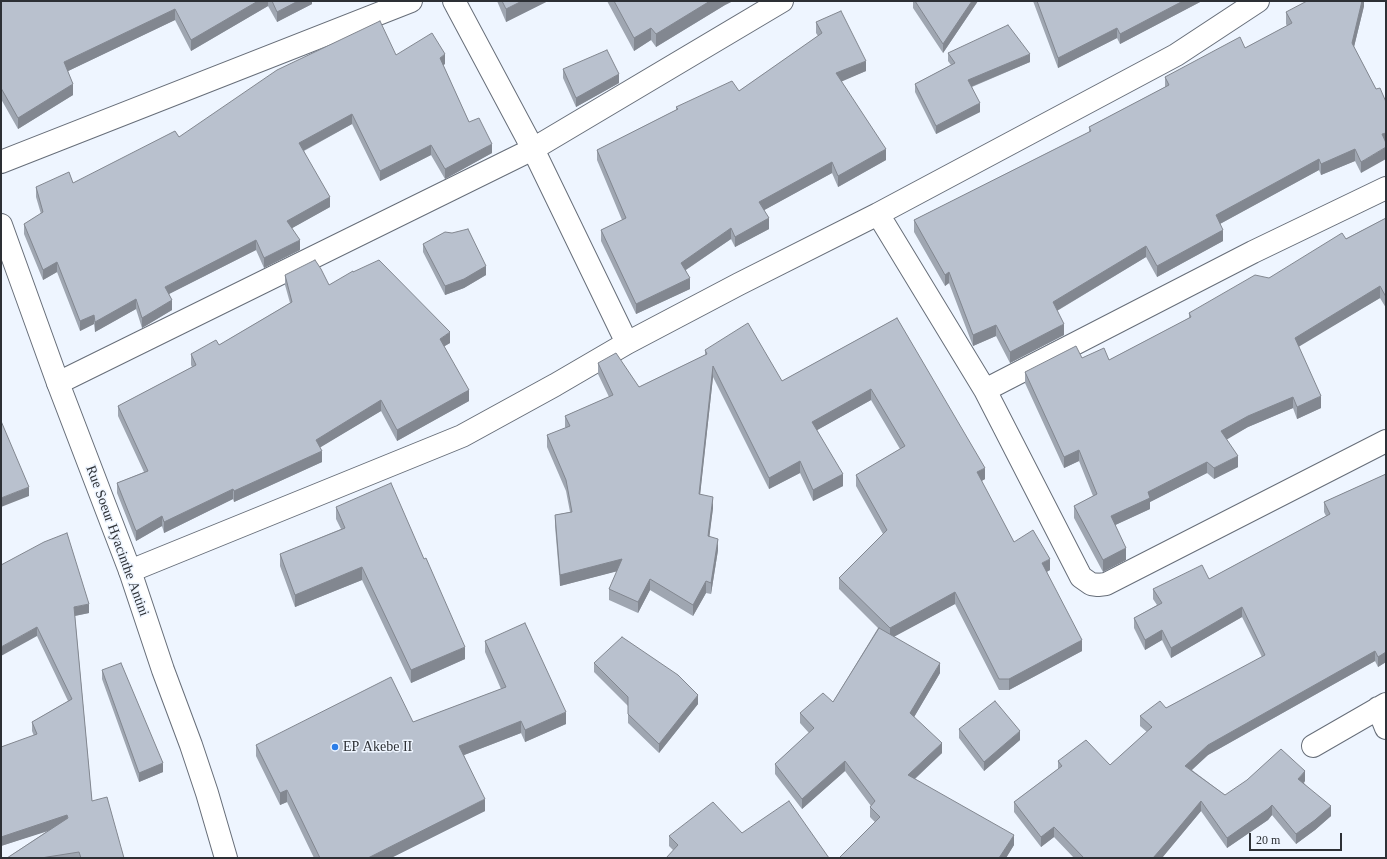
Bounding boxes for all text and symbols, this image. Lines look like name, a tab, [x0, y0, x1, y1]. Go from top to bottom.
street label: Rue Soeur Hyacinthe Antini	[82, 463, 152, 619]
place label: EP Akebe II	[343, 739, 412, 755]
marker: EP Akebe II	[330, 742, 340, 752]
scale bar	[1251, 825, 1344, 851]
text: 20 m	[1256, 833, 1280, 847]

